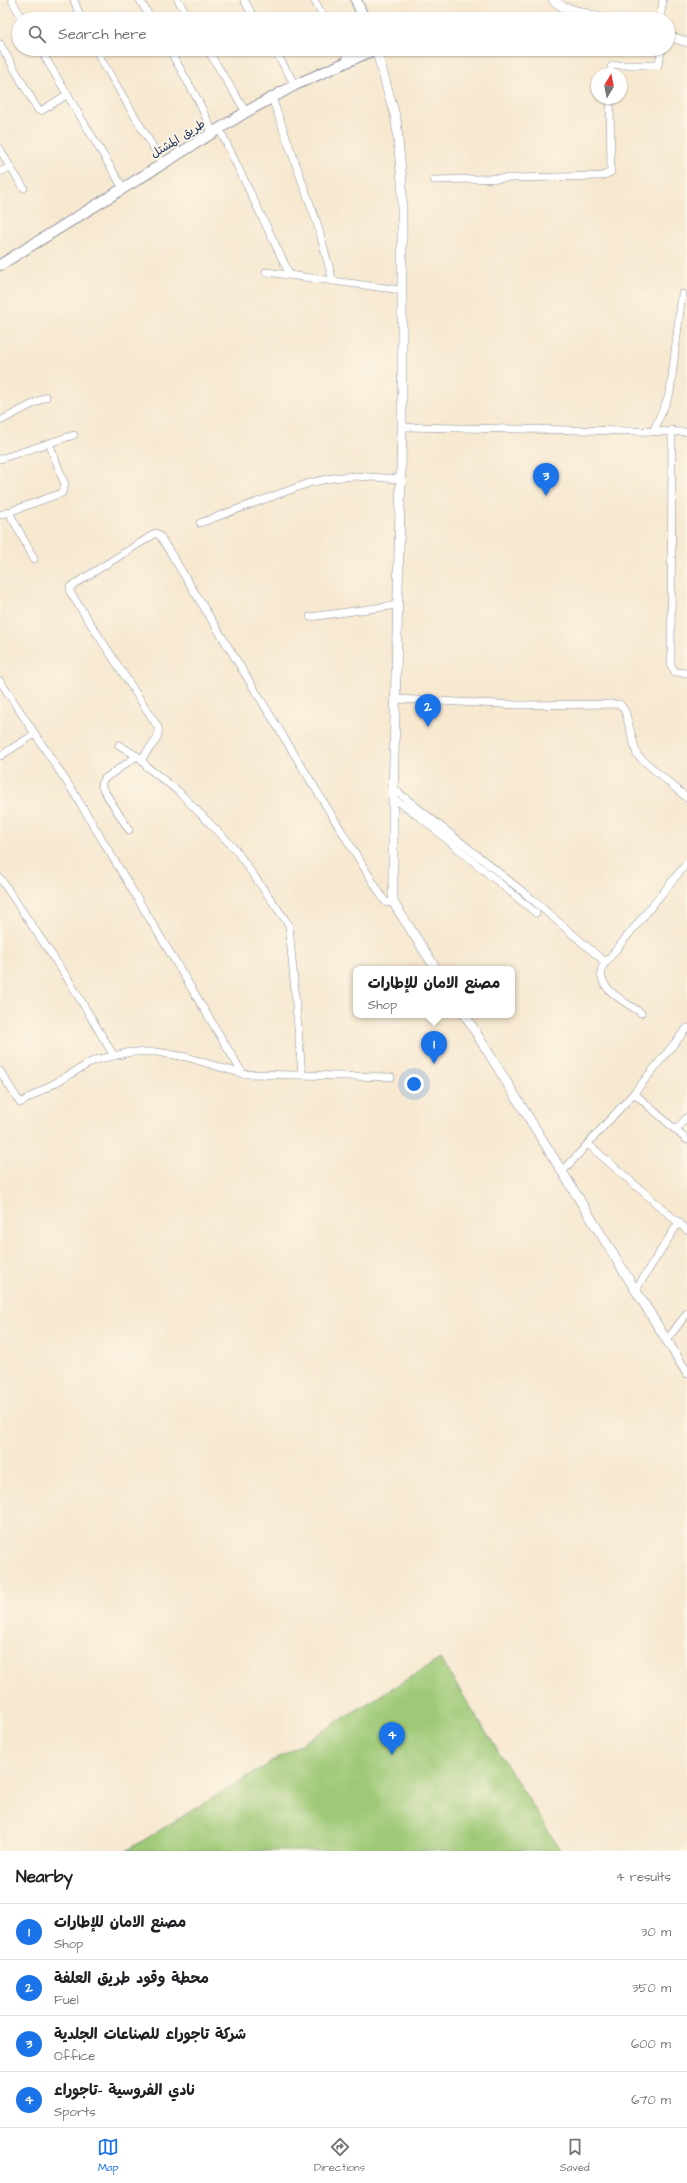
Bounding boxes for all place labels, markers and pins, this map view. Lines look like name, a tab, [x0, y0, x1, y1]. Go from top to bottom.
pin: 3	[533, 463, 559, 496]
pin: 2	[415, 694, 441, 727]
pin: 1	[421, 1031, 447, 1064]
pin: 4	[379, 1722, 405, 1755]

